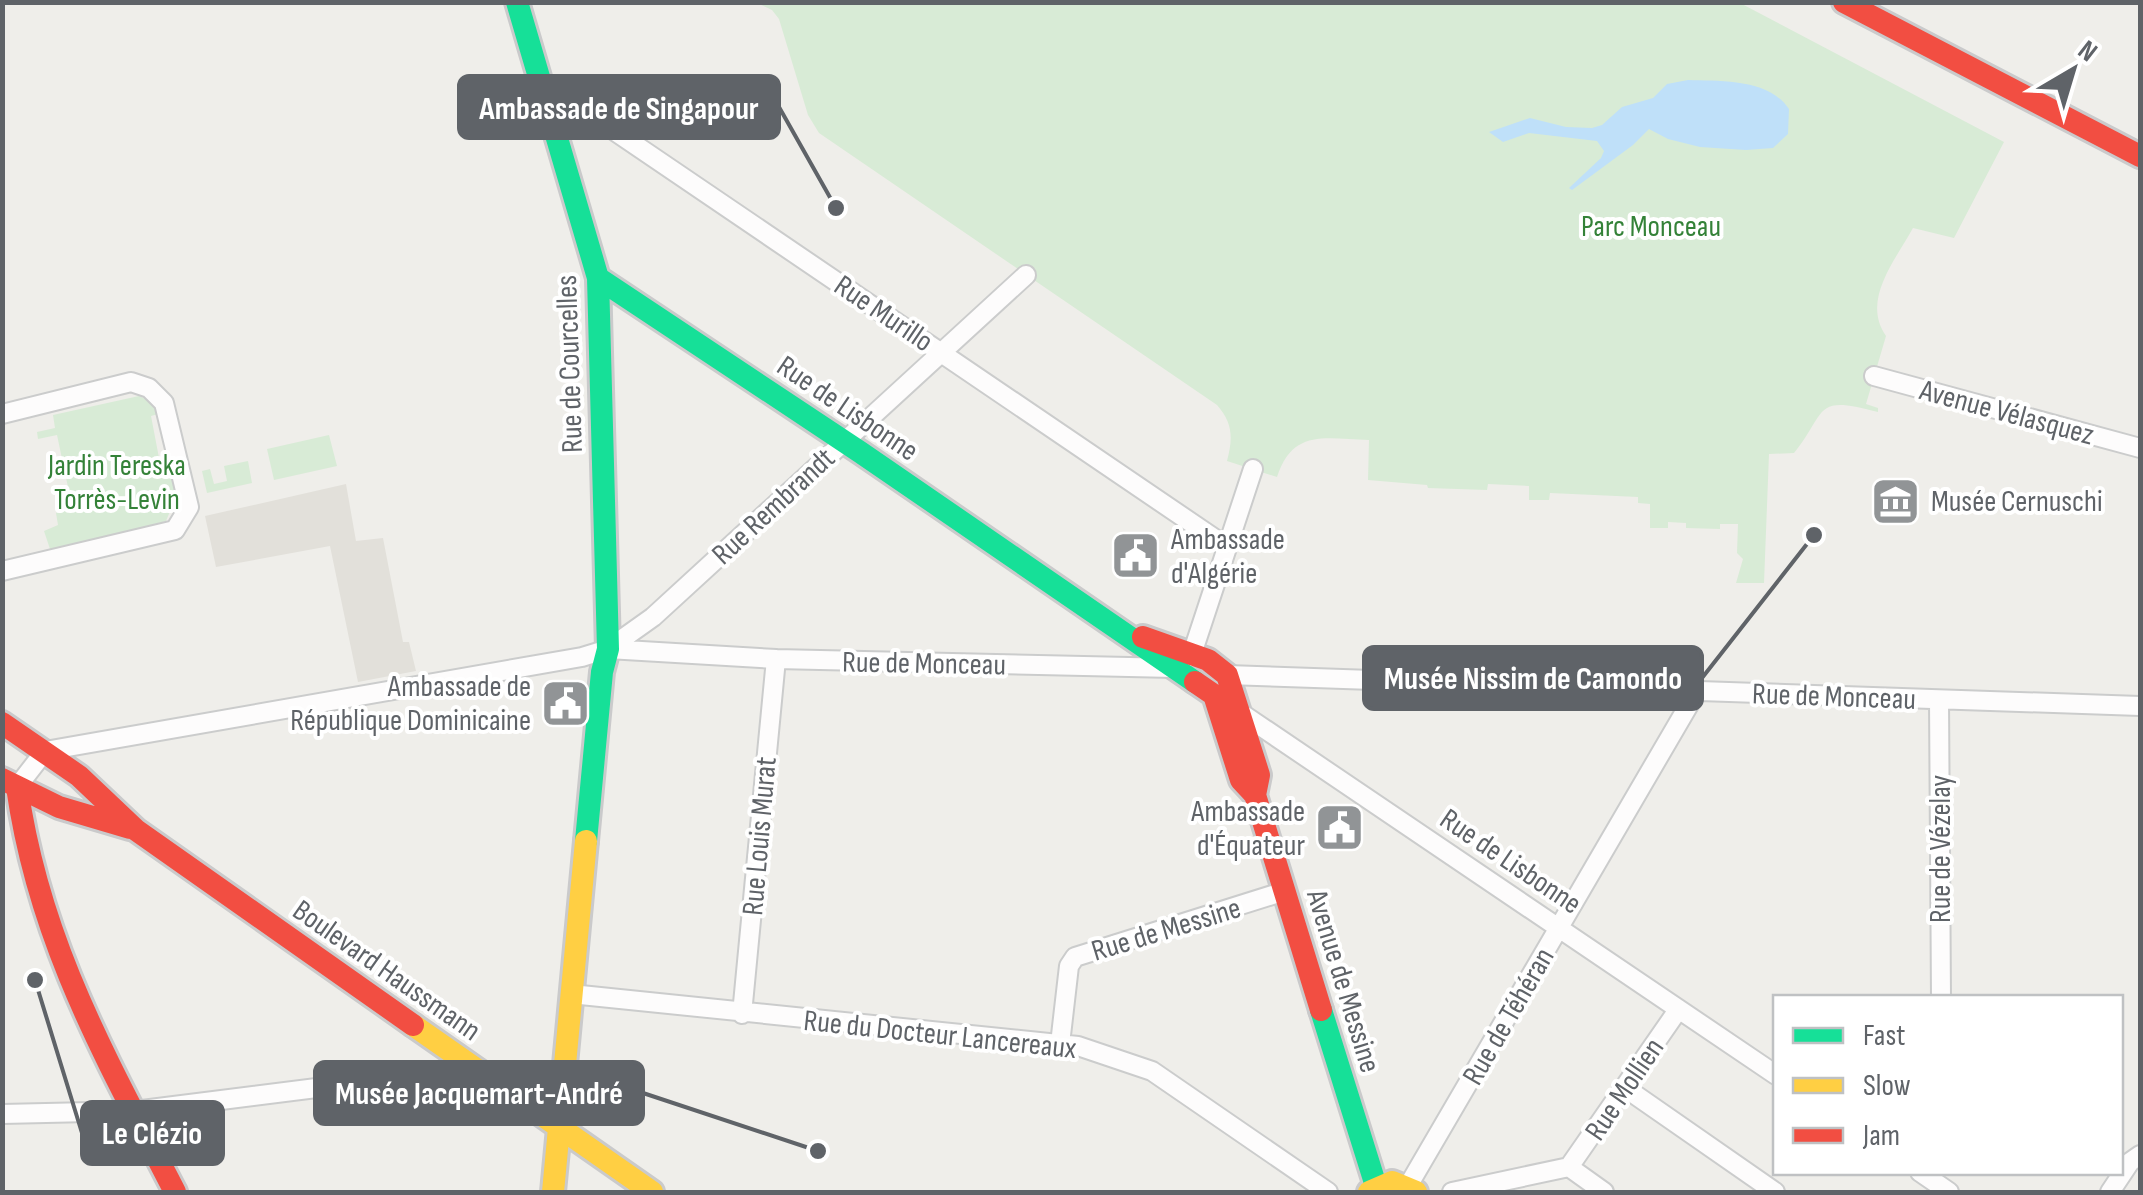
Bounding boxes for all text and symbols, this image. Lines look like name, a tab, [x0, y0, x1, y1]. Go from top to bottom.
north arrow	[2023, 20, 2123, 120]
text: N	[2071, 34, 2104, 69]
callout: Ambassade de Singapour	[459, 76, 779, 138]
text: Ambassade de Singapour	[478, 90, 759, 129]
park label: Parc Monceau	[1581, 209, 1721, 245]
street label: Rue Murillo	[827, 268, 940, 360]
street label: Rue de Courcelles	[549, 274, 591, 453]
street label: Rue de Lisbonne	[770, 348, 925, 469]
street label: Avenue Vélasquez	[1915, 372, 2098, 454]
street label: Rue Rembrandt	[705, 441, 843, 573]
park label: Jardin Tereska Torrès-Levin	[47, 448, 186, 518]
museum icon: Musée Cernuschi	[1870, 475, 1922, 527]
place label: Musée Cernuschi	[1931, 484, 2103, 520]
place label: Ambassade d'Algérie	[1170, 522, 1285, 592]
public building icon: Ambassade d'Algérie	[1110, 530, 1162, 582]
street label: Rue de Monceau	[842, 645, 1006, 683]
callout: Musée Nissim de Camondo	[1364, 647, 1702, 709]
text: Musée Nissim de Camondo	[1384, 660, 1682, 699]
place label: Ambassade de République Dominicaine	[290, 669, 531, 739]
street label: Rue de Monceau	[1752, 676, 1916, 718]
public building icon: Ambassade de République Dominicaine	[540, 677, 592, 729]
street label: Rue Louis Murat	[735, 755, 785, 917]
street label: Rue de Vézelay	[1923, 775, 1959, 923]
place label: Ambassade d'Équateur	[1190, 794, 1305, 864]
street label: Rue de Lisbonne	[1433, 801, 1588, 922]
public building icon: Ambassade d'Équateur	[1314, 802, 1366, 854]
street label: Avenue de Messine	[1298, 885, 1388, 1077]
street label: Rue de Messine	[1087, 890, 1245, 970]
street label: Boulevard Haussmann	[286, 893, 487, 1049]
street label: Rue de Téhéran	[1455, 942, 1563, 1091]
legend	[1773, 995, 2123, 1175]
street label: Rue du Docteur Lancereaux	[802, 1003, 1078, 1067]
text: Fast	[1863, 1018, 1905, 1054]
street label: Rue Mollien	[1578, 1032, 1672, 1148]
callout: Musée Jacquemart-André	[315, 1062, 643, 1124]
text: Slow	[1863, 1068, 1911, 1104]
text: Musée Jacquemart-André	[335, 1075, 623, 1114]
callout: Le Clézio	[82, 1102, 223, 1164]
text: Le Clézio	[102, 1115, 202, 1154]
text: Jam	[1862, 1118, 1900, 1154]

